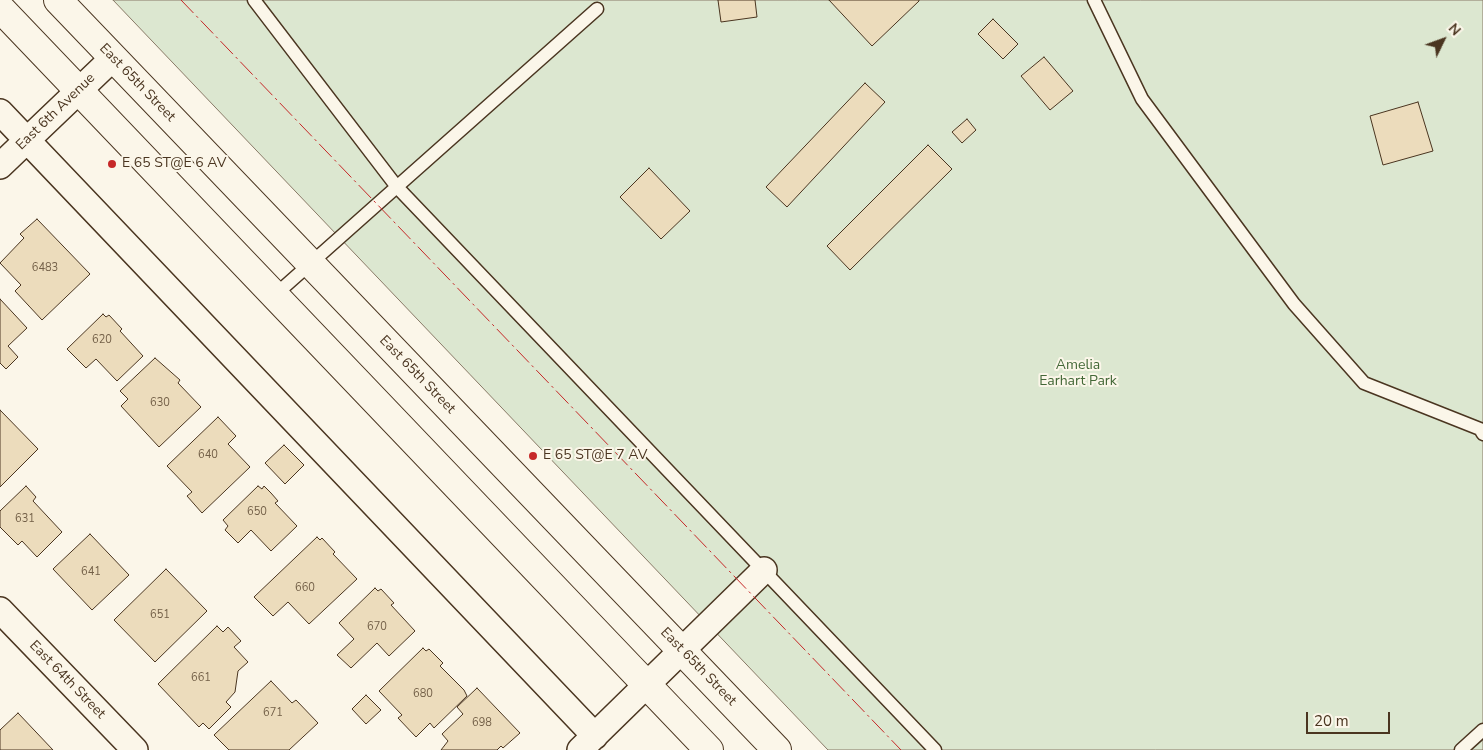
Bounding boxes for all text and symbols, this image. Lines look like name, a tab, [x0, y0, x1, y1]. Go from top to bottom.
north arrow	[1418, 15, 1468, 65]
text: N	[1444, 19, 1465, 40]
street label: East 65th Street	[96, 40, 178, 126]
street label: East 6th Avenue	[13, 70, 99, 154]
place label: E 65 ST@E 6 AV	[122, 156, 226, 172]
marker: E 65 ST@E 6 AV	[106, 158, 118, 170]
house number: 6483	[32, 261, 58, 275]
street label: East 65th Street	[376, 332, 458, 418]
house number: 620	[92, 333, 112, 347]
park label: Amelia Earhart Park	[1039, 358, 1117, 391]
house number: 630	[150, 396, 170, 410]
house number: 640	[198, 448, 218, 462]
place label: E 65 ST@E 7 AV	[543, 448, 647, 464]
marker: E 65 ST@E 7 AV	[527, 450, 539, 462]
house number: 650	[247, 505, 267, 519]
house number: 631	[15, 512, 35, 526]
house number: 641	[81, 565, 101, 579]
house number: 660	[295, 581, 315, 595]
house number: 651	[150, 608, 170, 622]
house number: 670	[367, 620, 387, 634]
street label: East 65th Street	[657, 624, 739, 710]
street label: East 64th Street	[26, 637, 108, 723]
house number: 661	[191, 671, 211, 685]
house number: 680	[413, 687, 433, 701]
scale bar	[1308, 702, 1392, 734]
house number: 671	[263, 706, 283, 720]
text: 20 m	[1314, 711, 1349, 731]
house number: 698	[472, 716, 492, 730]

